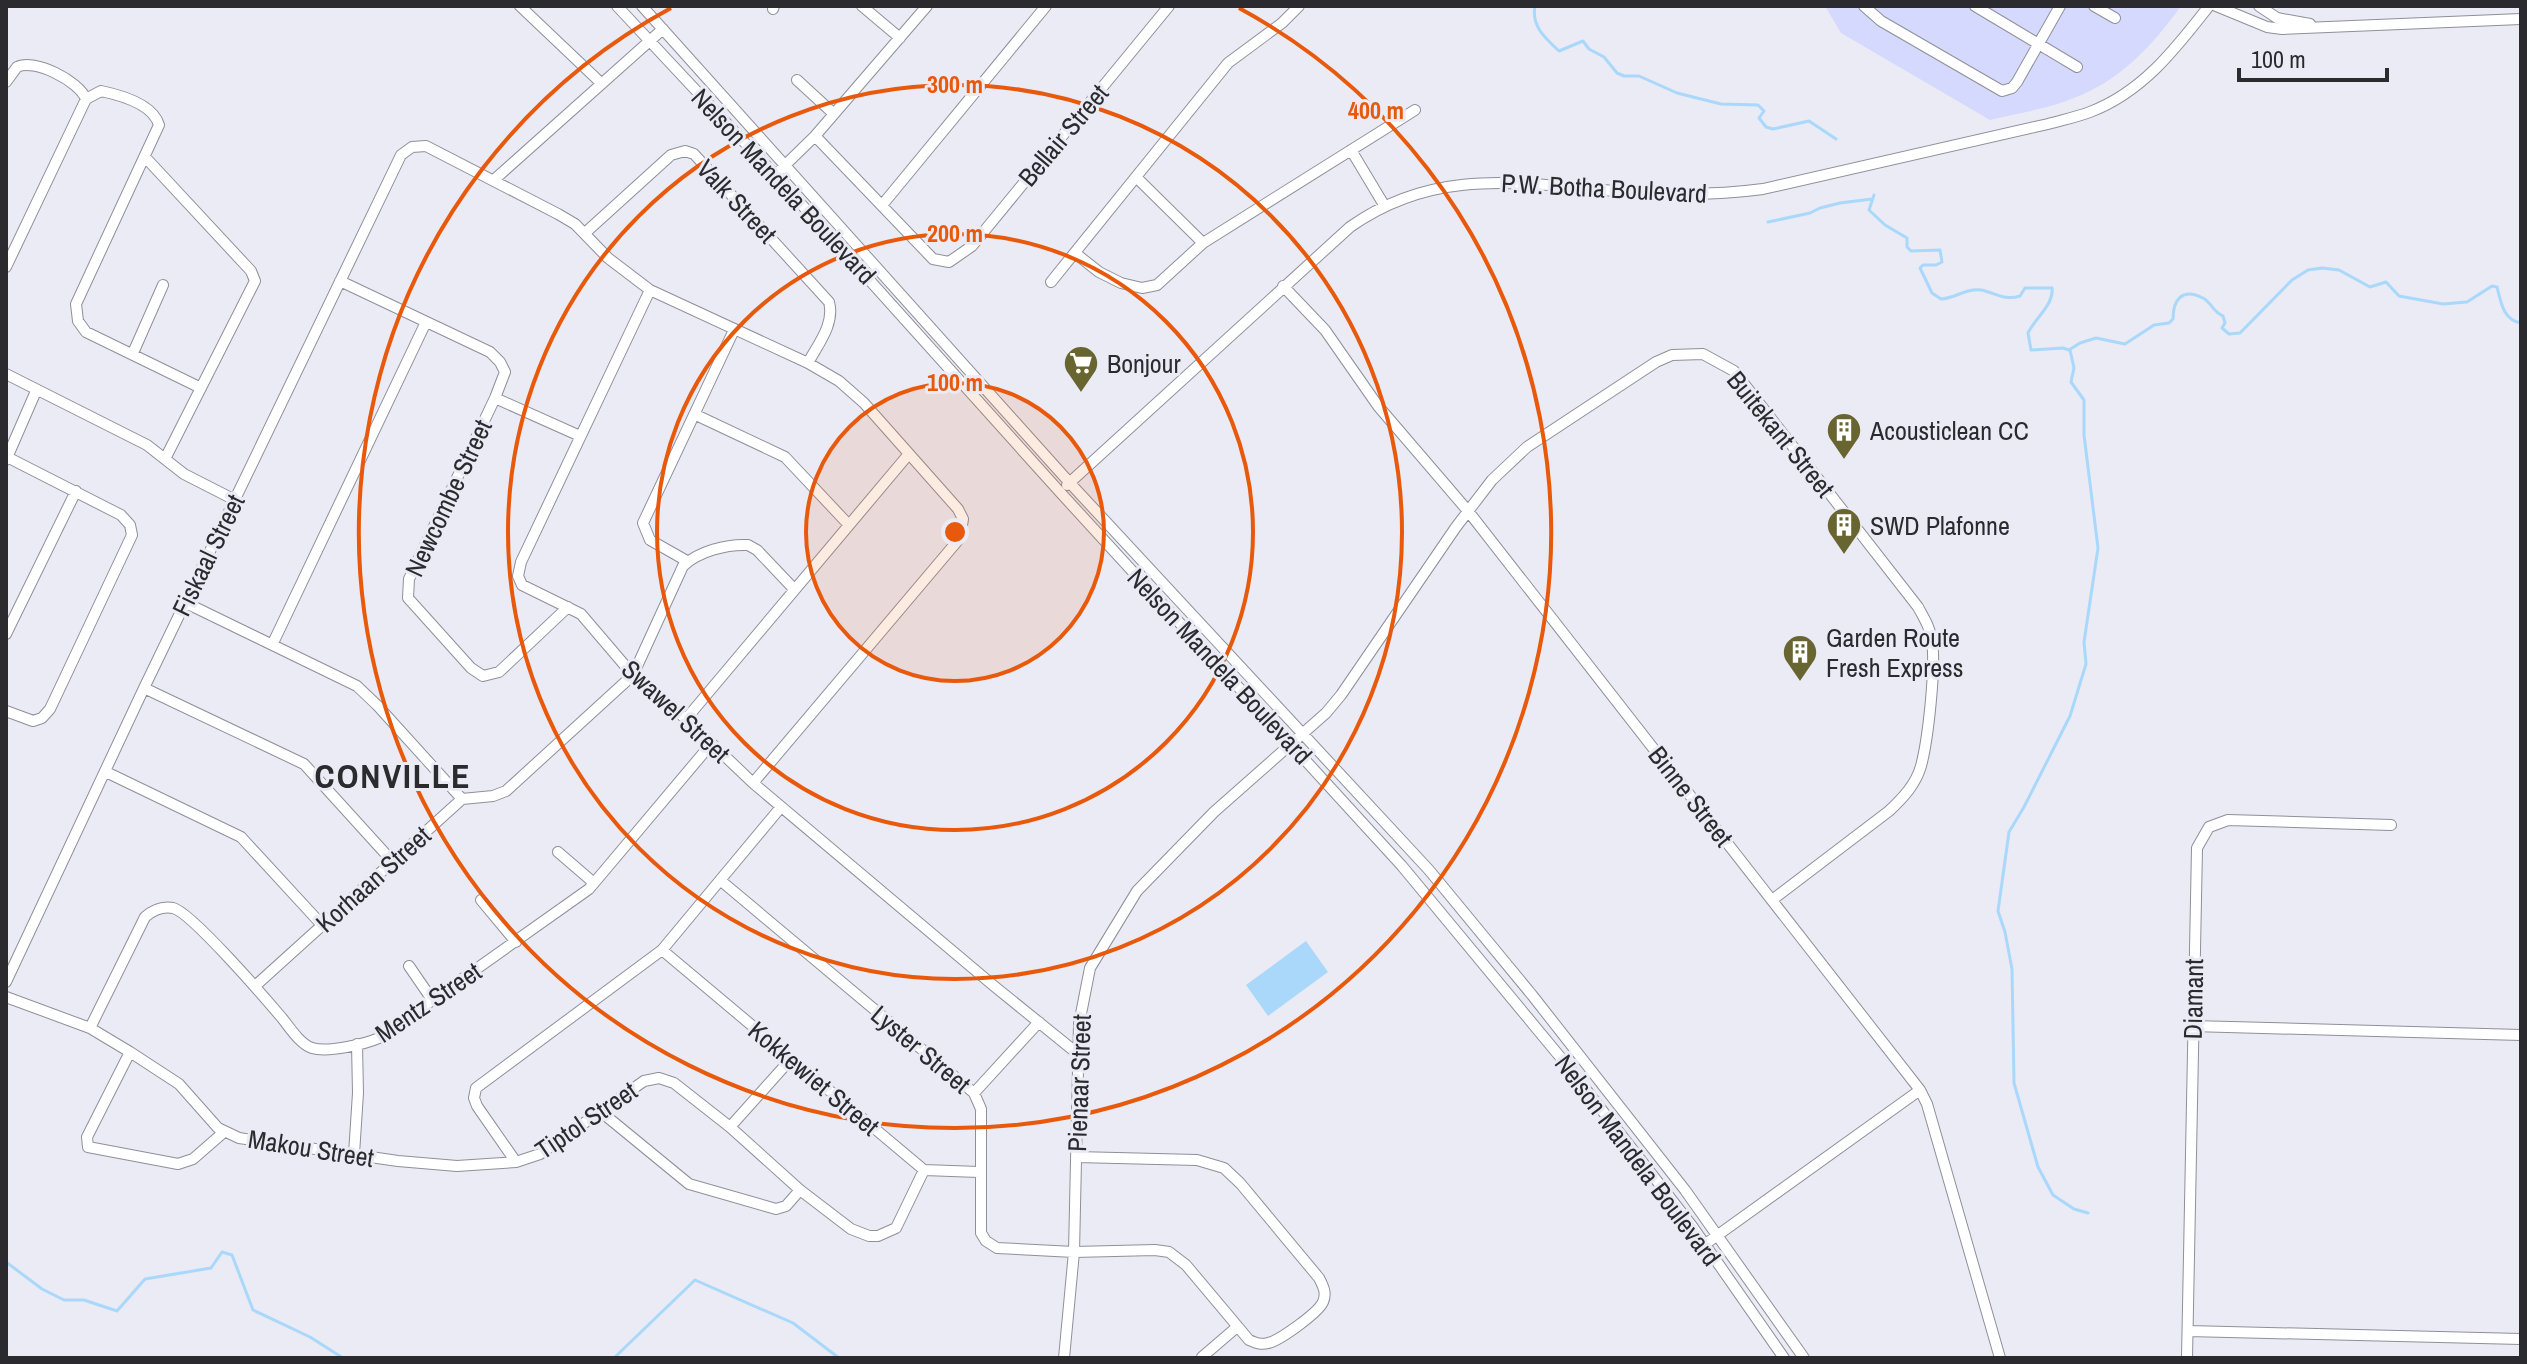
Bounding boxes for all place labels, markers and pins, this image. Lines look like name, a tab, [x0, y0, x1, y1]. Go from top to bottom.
supermarket icon: Bonjour	[1062, 344, 1100, 394]
place label: Bonjour	[1107, 346, 1180, 381]
building icon: Acousticlean CC	[1825, 411, 1863, 461]
place label: Acousticlean CC	[1869, 413, 2029, 448]
building icon: SWD Plafonne	[1825, 506, 1863, 556]
place label: SWD Plafonne	[1870, 508, 2010, 543]
centre of rings	[941, 518, 969, 546]
place label: Garden Route Fresh Express	[1826, 620, 1963, 685]
building icon: Garden Route Fresh Express	[1781, 633, 1819, 683]

